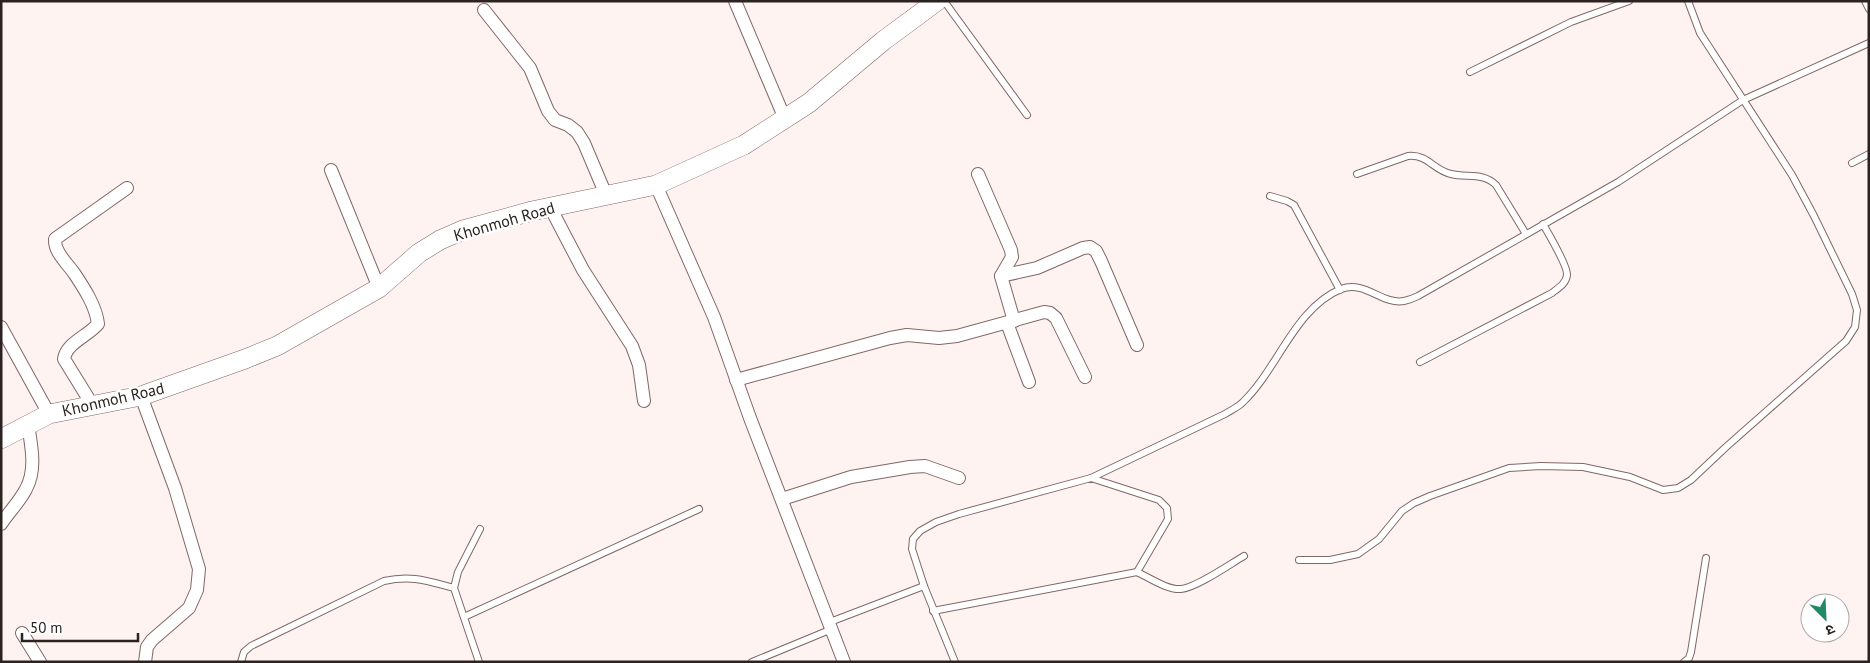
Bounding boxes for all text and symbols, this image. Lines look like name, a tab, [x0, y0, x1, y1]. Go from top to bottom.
street label: Khonmoh Road	[451, 197, 557, 245]
street label: Khonmoh Road	[60, 378, 166, 420]
north arrow	[1800, 593, 1850, 643]
scale bar	[22, 610, 139, 642]
text: 50 m	[30, 618, 63, 637]
text: उ	[1822, 620, 1838, 640]

